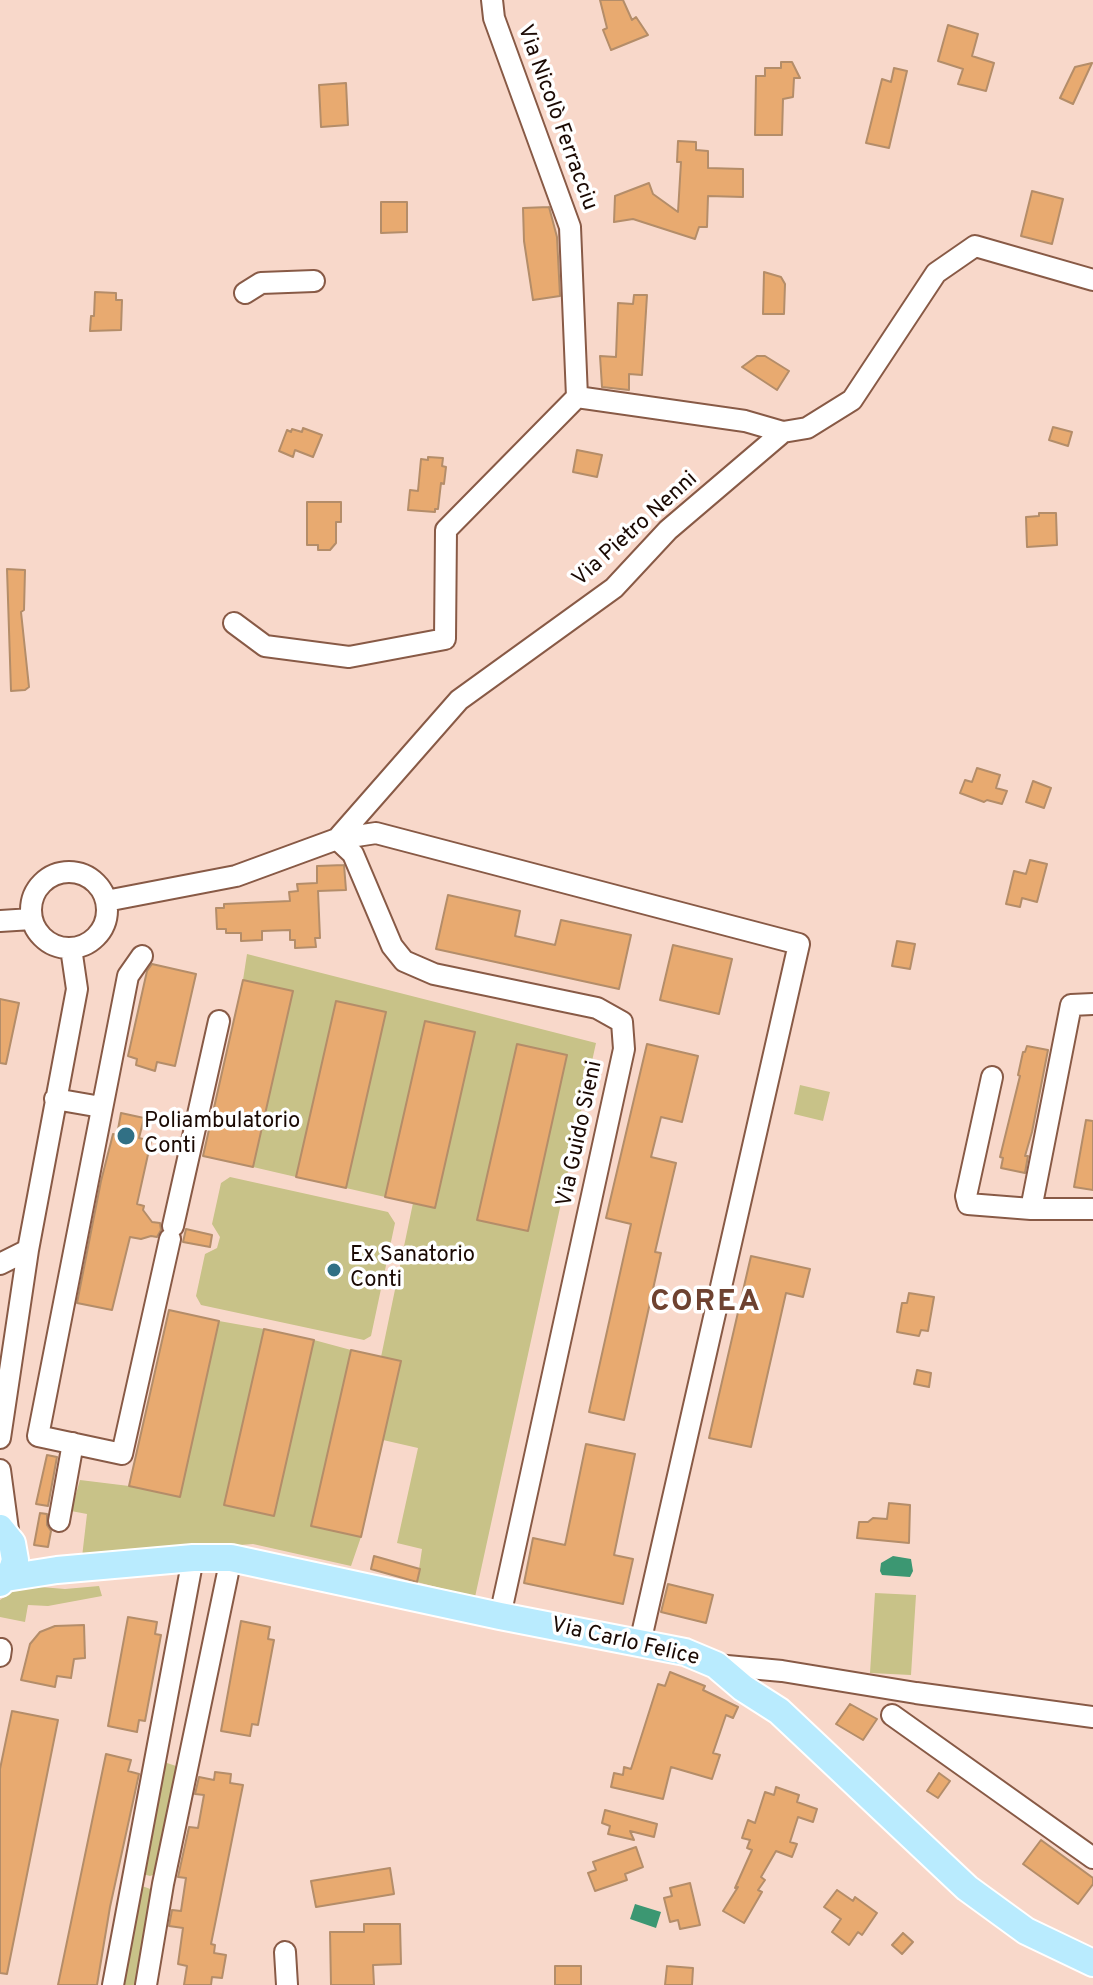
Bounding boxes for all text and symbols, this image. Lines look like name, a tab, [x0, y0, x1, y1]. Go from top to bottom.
street label: Via Nicolò Ferracciu	[510, 21, 602, 215]
street label: Via Pietro Nenni	[568, 467, 704, 593]
street label: Via Guido Sieni	[553, 1059, 609, 1209]
place label: Poliambulatorio Conti	[144, 1110, 300, 1162]
marker: Poliambulatorio Conti	[115, 1125, 137, 1147]
place label: Ex Sanatorio Conti	[350, 1244, 475, 1296]
marker: Ex Sanatorio Conti	[325, 1261, 343, 1279]
district label: COREA	[650, 1286, 762, 1322]
street label: Via Carlo Felice	[548, 1613, 702, 1673]

